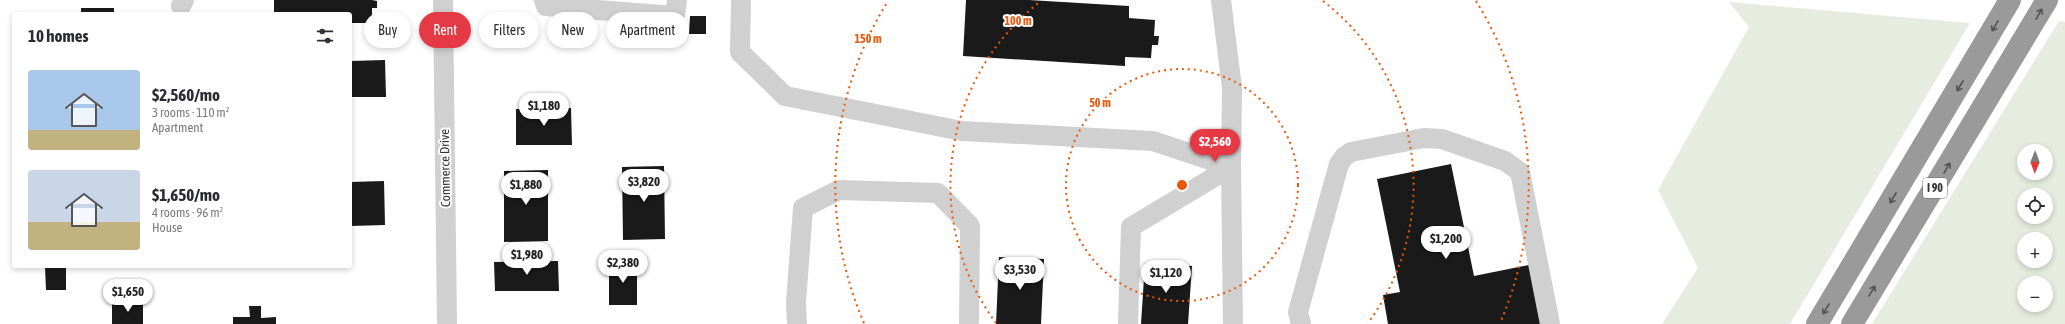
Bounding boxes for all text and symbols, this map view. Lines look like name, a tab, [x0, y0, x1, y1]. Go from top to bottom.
one-way arrow	[2036, 8, 2044, 20]
chip: Buy	[364, 12, 411, 48]
chip: Rent	[419, 12, 471, 48]
chip: Filters	[479, 12, 539, 48]
chip: New	[547, 12, 598, 48]
chip: Apartment	[606, 12, 689, 48]
text: 100 m	[1004, 14, 1032, 28]
one-way arrow	[1991, 20, 1999, 32]
icon: filters	[314, 25, 336, 47]
text: 10 homes	[28, 26, 89, 46]
text: 150 m	[854, 32, 882, 46]
one-way arrow	[1956, 80, 1964, 91]
text: $2,560/mo	[152, 85, 220, 105]
icon: home	[60, 86, 108, 134]
pin: $1,180	[511, 93, 577, 127]
text: 50 m	[1089, 96, 1111, 110]
text: $1,180	[528, 98, 560, 113]
text: 3 rooms · 110 m²	[152, 105, 229, 120]
text: Apartment	[152, 120, 203, 135]
street label: Commerce Drive	[437, 129, 453, 207]
pin: $2,560	[1182, 129, 1248, 163]
text: $2,560	[1199, 134, 1231, 149]
north arrow	[2017, 144, 2053, 180]
map controls	[2017, 144, 2053, 312]
one-way arrow	[1943, 162, 1951, 174]
pin: $3,820	[611, 169, 677, 203]
pin: $1,880	[493, 172, 559, 206]
text: $3,820	[628, 174, 660, 189]
text: $1,880	[510, 177, 542, 192]
centre of rings	[1175, 178, 1189, 192]
road number: I 90	[1923, 178, 1947, 198]
text: $1,650/mo	[152, 185, 220, 205]
icon: home	[60, 186, 108, 234]
button: locate	[2017, 188, 2053, 224]
one-way arrow	[1889, 192, 1897, 204]
text: 4 rooms · 96 m²	[152, 205, 223, 220]
text: House	[152, 220, 182, 235]
pin: $1,200	[1413, 226, 1479, 260]
text: $1,200	[1430, 231, 1462, 246]
button: +	[2017, 232, 2053, 268]
pin: $1,980	[494, 242, 560, 276]
text: $1,980	[511, 247, 543, 262]
pin: $2,380	[590, 250, 656, 284]
text: $2,380	[607, 255, 639, 270]
pin: $3,530	[987, 257, 1053, 291]
pin: $1,120	[1133, 260, 1199, 294]
text: $3,530	[1004, 262, 1036, 277]
text: $1,120	[1150, 265, 1182, 280]
button: −	[2017, 276, 2053, 312]
pin: $1,650	[95, 279, 161, 313]
text: $1,650	[112, 284, 144, 299]
one-way arrow	[1868, 285, 1876, 297]
one-way arrow	[1822, 303, 1830, 315]

